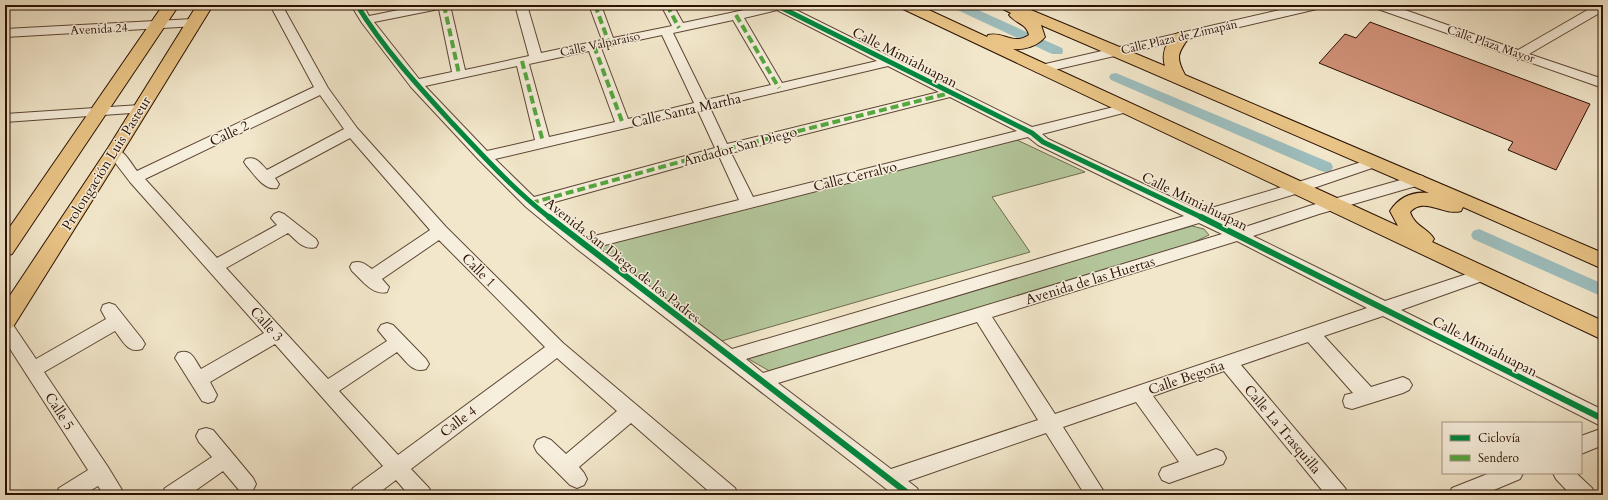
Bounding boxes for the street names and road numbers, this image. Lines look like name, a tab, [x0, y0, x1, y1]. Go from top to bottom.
street label: Calle Plaza de Zimapán	[1119, 16, 1239, 58]
street label: Avenida 24	[70, 20, 128, 38]
street label: Calle Plaza Mayor	[1445, 21, 1538, 67]
street label: Calle Mimiahuapan	[849, 23, 961, 92]
street label: Calle Valparaíso	[559, 28, 642, 60]
street label: Calle Santa Martha	[630, 89, 743, 132]
street label: Prolongación Luis Pasteur	[57, 92, 156, 234]
street label: Calle 2	[207, 116, 252, 151]
street label: Andador San Diego	[681, 122, 800, 171]
street label: Calle Cerralvo	[811, 157, 899, 196]
street label: Calle Mimiahuapan	[1139, 168, 1251, 235]
street label: Avenida San Diego de los Padres	[541, 193, 705, 328]
street label: Calle 1	[457, 249, 500, 292]
street label: Avenida de las Huertas	[1023, 252, 1157, 309]
street label: Calle 3	[246, 303, 287, 346]
street label: Calle Mimiahuapan	[1429, 312, 1541, 381]
street label: Calle Begoña	[1146, 356, 1227, 399]
street label: Calle La Trasquilla	[1240, 381, 1325, 478]
street label: Calle 5	[40, 389, 79, 434]
street label: Calle 4	[436, 401, 480, 441]

